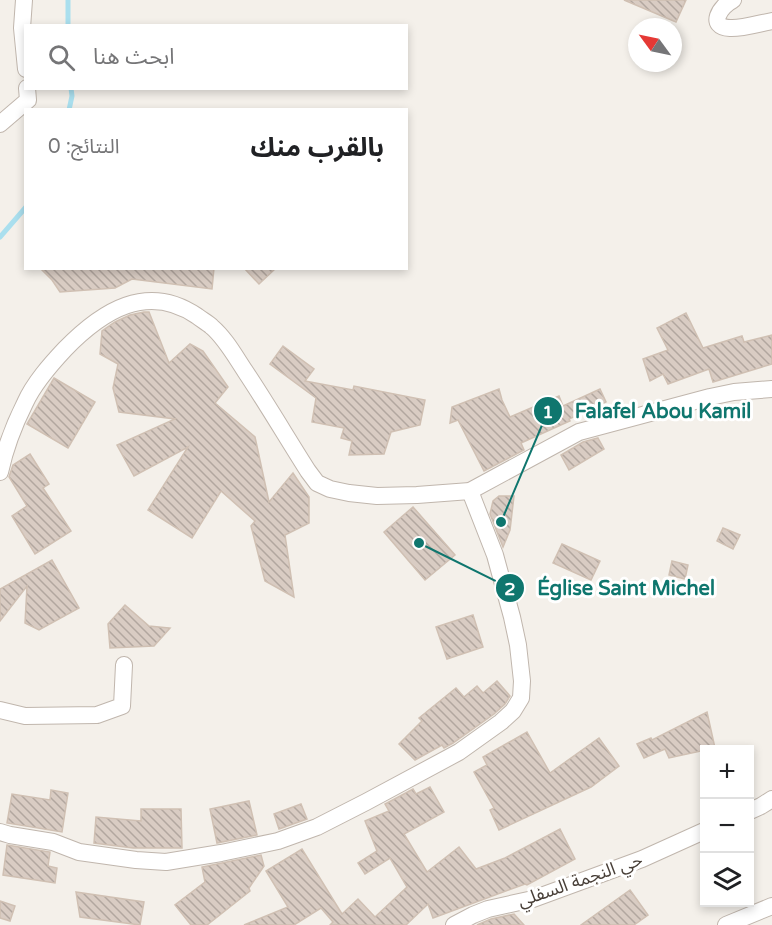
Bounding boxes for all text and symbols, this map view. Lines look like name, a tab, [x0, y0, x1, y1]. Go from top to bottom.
north arrow	[628, 18, 682, 72]
search box	[24, 24, 408, 90]
icon: search	[45, 41, 78, 74]
text: ابحث هنا	[93, 44, 175, 70]
text: بالقرب منك	[250, 132, 384, 163]
text: النتائج: 0	[48, 135, 119, 159]
callout: Falafel Abou Kamil	[533, 392, 763, 430]
text: Falafel Abou Kamil	[575, 400, 751, 424]
text: 1	[542, 401, 554, 423]
callout: Église Saint Michel	[495, 569, 727, 607]
text: Église Saint Michel	[537, 575, 715, 601]
text: 2	[504, 578, 516, 600]
map controls	[700, 745, 754, 907]
button: +	[700, 745, 754, 799]
button: −	[700, 799, 754, 853]
street label: حي النجمة السفلي	[515, 848, 646, 914]
button: layers	[700, 853, 754, 907]

